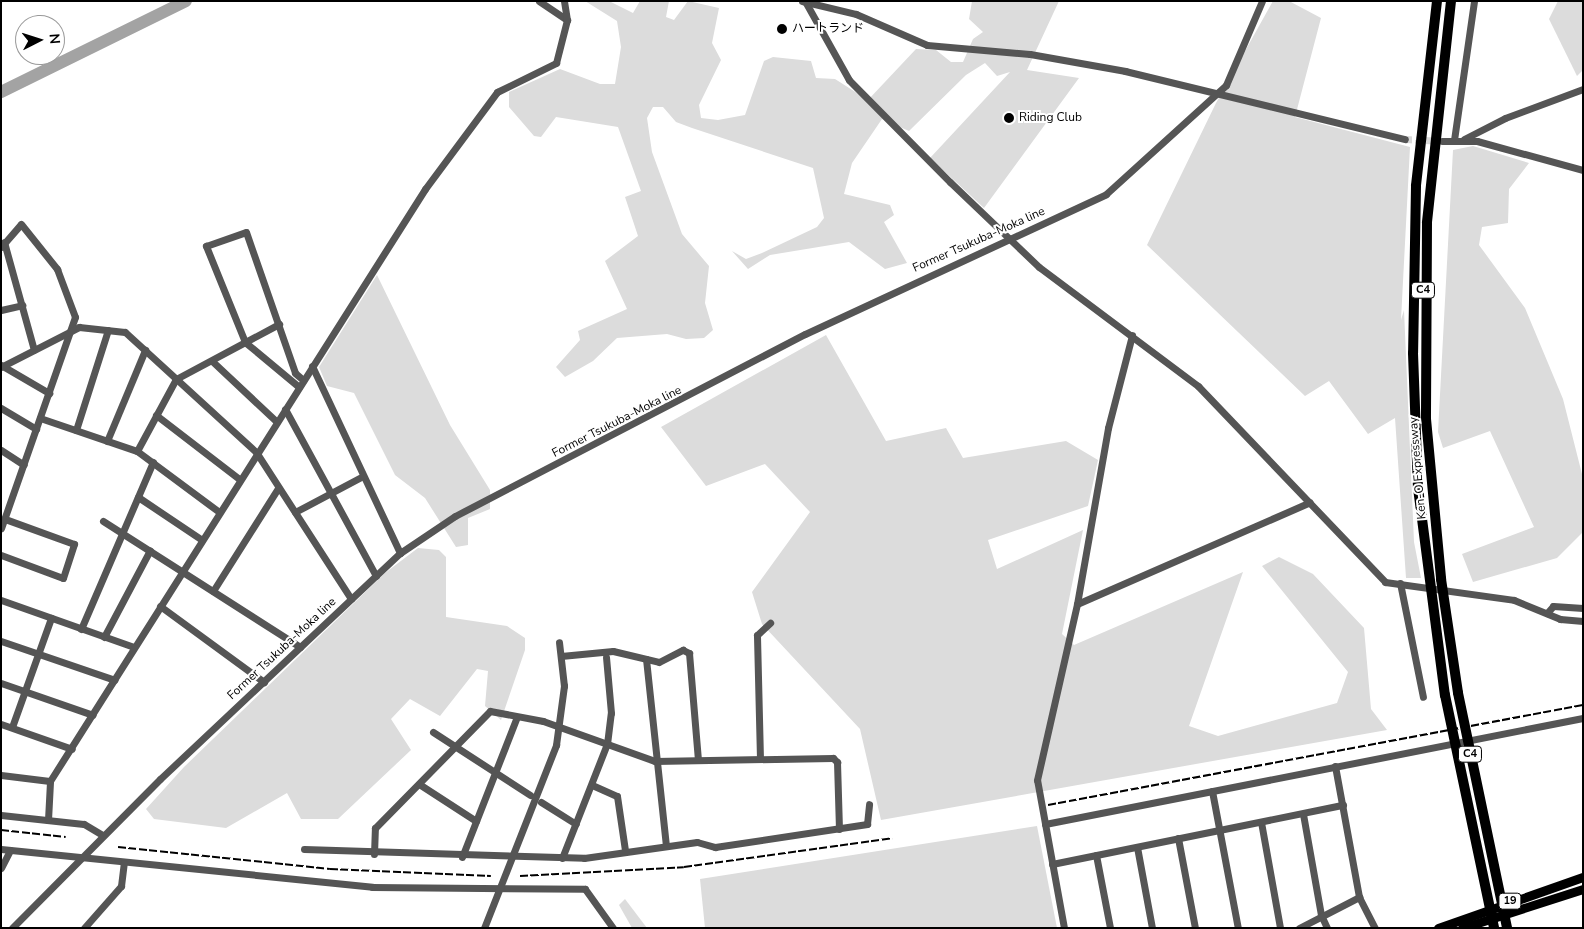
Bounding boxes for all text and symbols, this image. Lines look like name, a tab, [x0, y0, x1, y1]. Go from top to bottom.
north arrow	[15, 15, 65, 65]
place label: ハートランド	[792, 22, 864, 36]
marker: ハートランド	[776, 23, 788, 35]
text: N	[45, 33, 64, 45]
place label: Riding Club	[1019, 111, 1082, 125]
marker: Riding Club	[1003, 112, 1015, 124]
street label: Former Tsukuba-Moka line	[911, 204, 1047, 276]
road number: C4	[1410, 282, 1436, 298]
street label: Former Tsukuba-Moka line	[550, 383, 684, 461]
street label: Ken-O Expressway	[1406, 416, 1430, 520]
street label: Former Tsukuba-Moka line	[225, 595, 339, 703]
road number: C4	[1458, 746, 1482, 762]
road number: 19	[1498, 892, 1522, 909]

